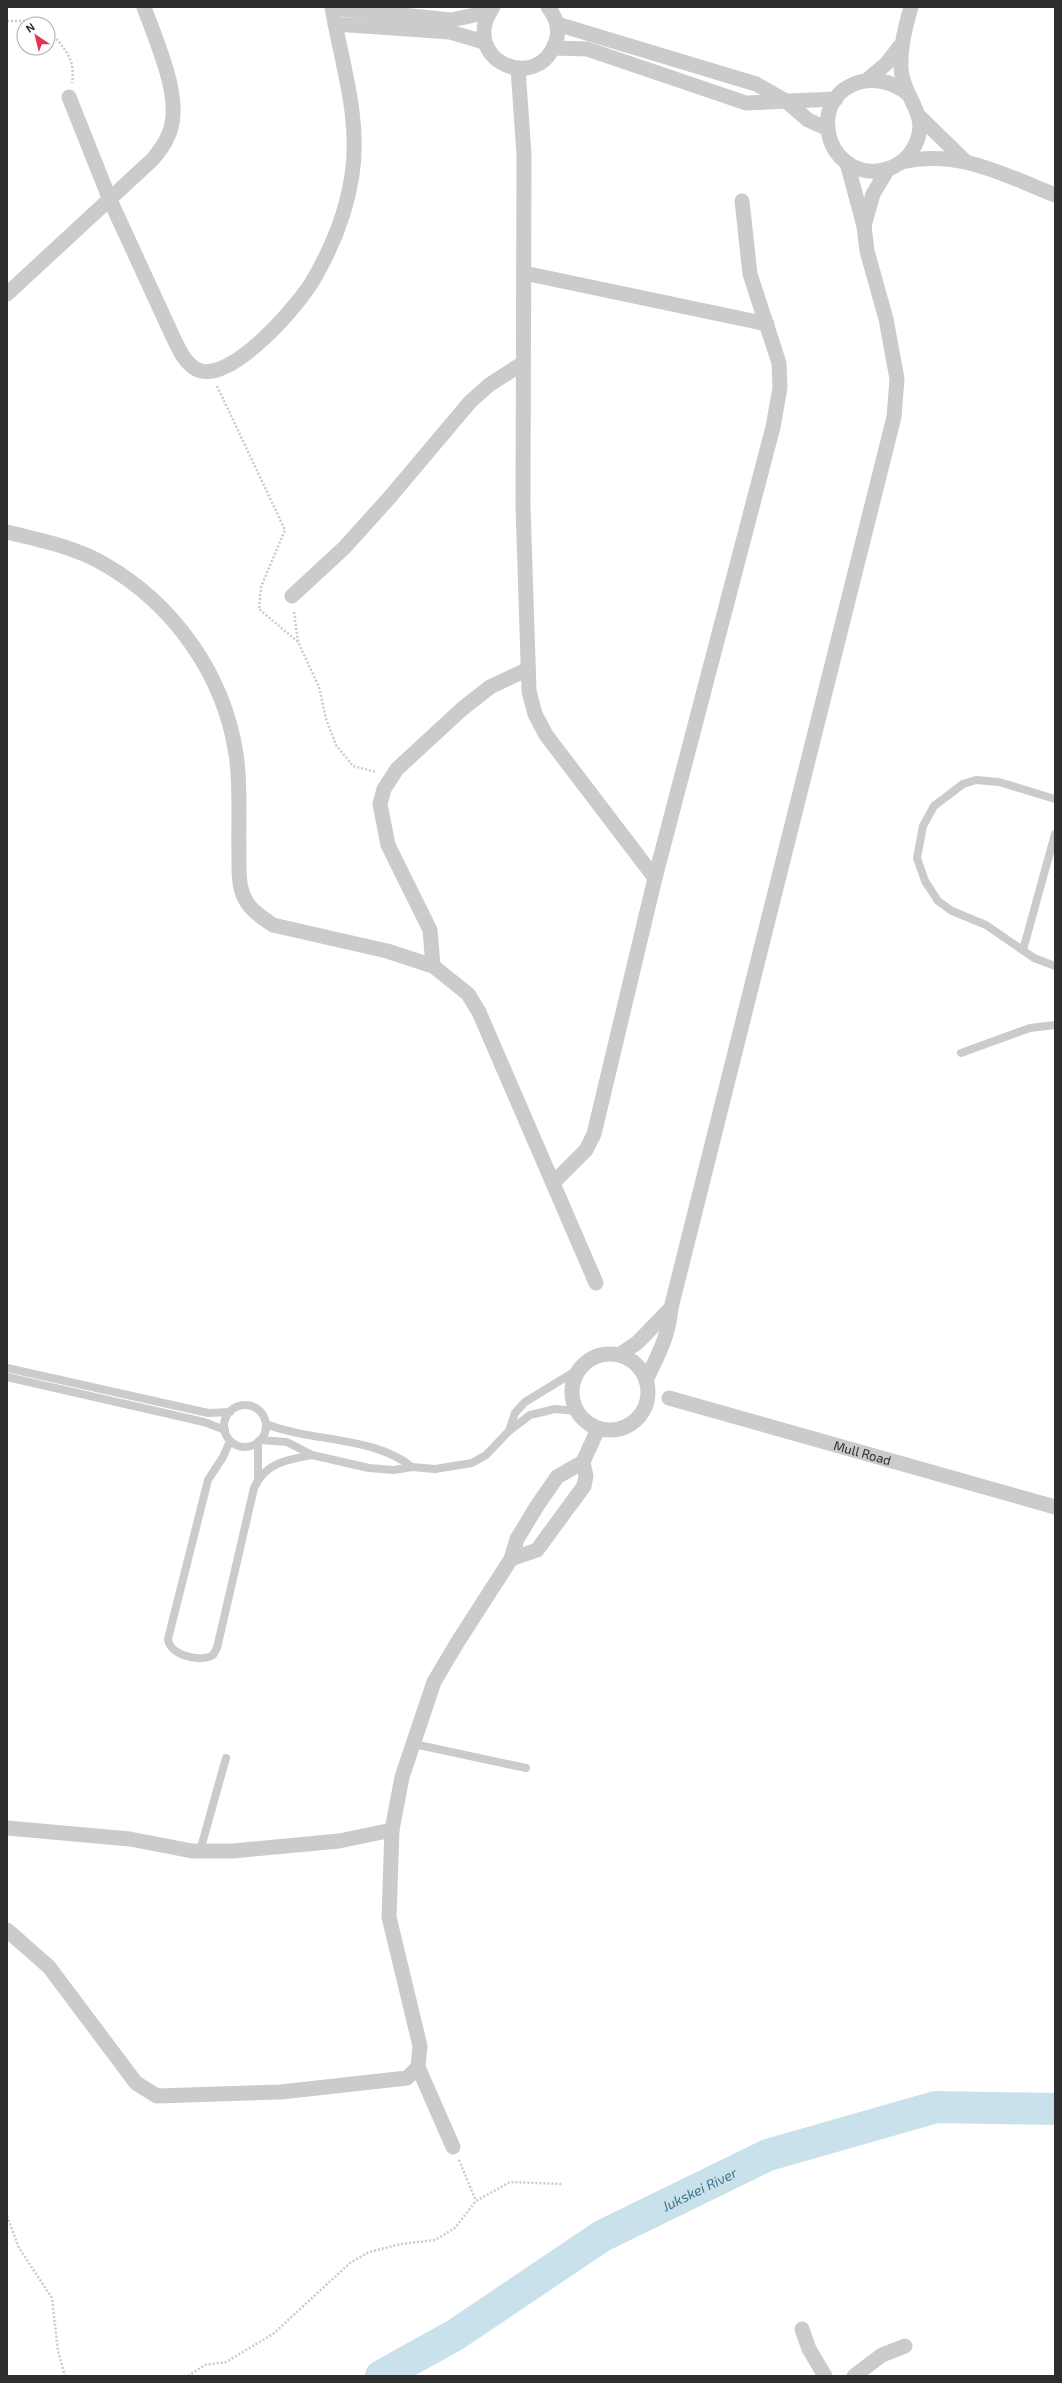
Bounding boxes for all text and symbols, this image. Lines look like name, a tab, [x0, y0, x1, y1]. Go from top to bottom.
north arrow	[16, 16, 56, 56]
text: N	[23, 20, 37, 35]
street label: Mull Road	[832, 1437, 893, 1468]
water label: Jukskei River	[658, 2163, 740, 2214]

